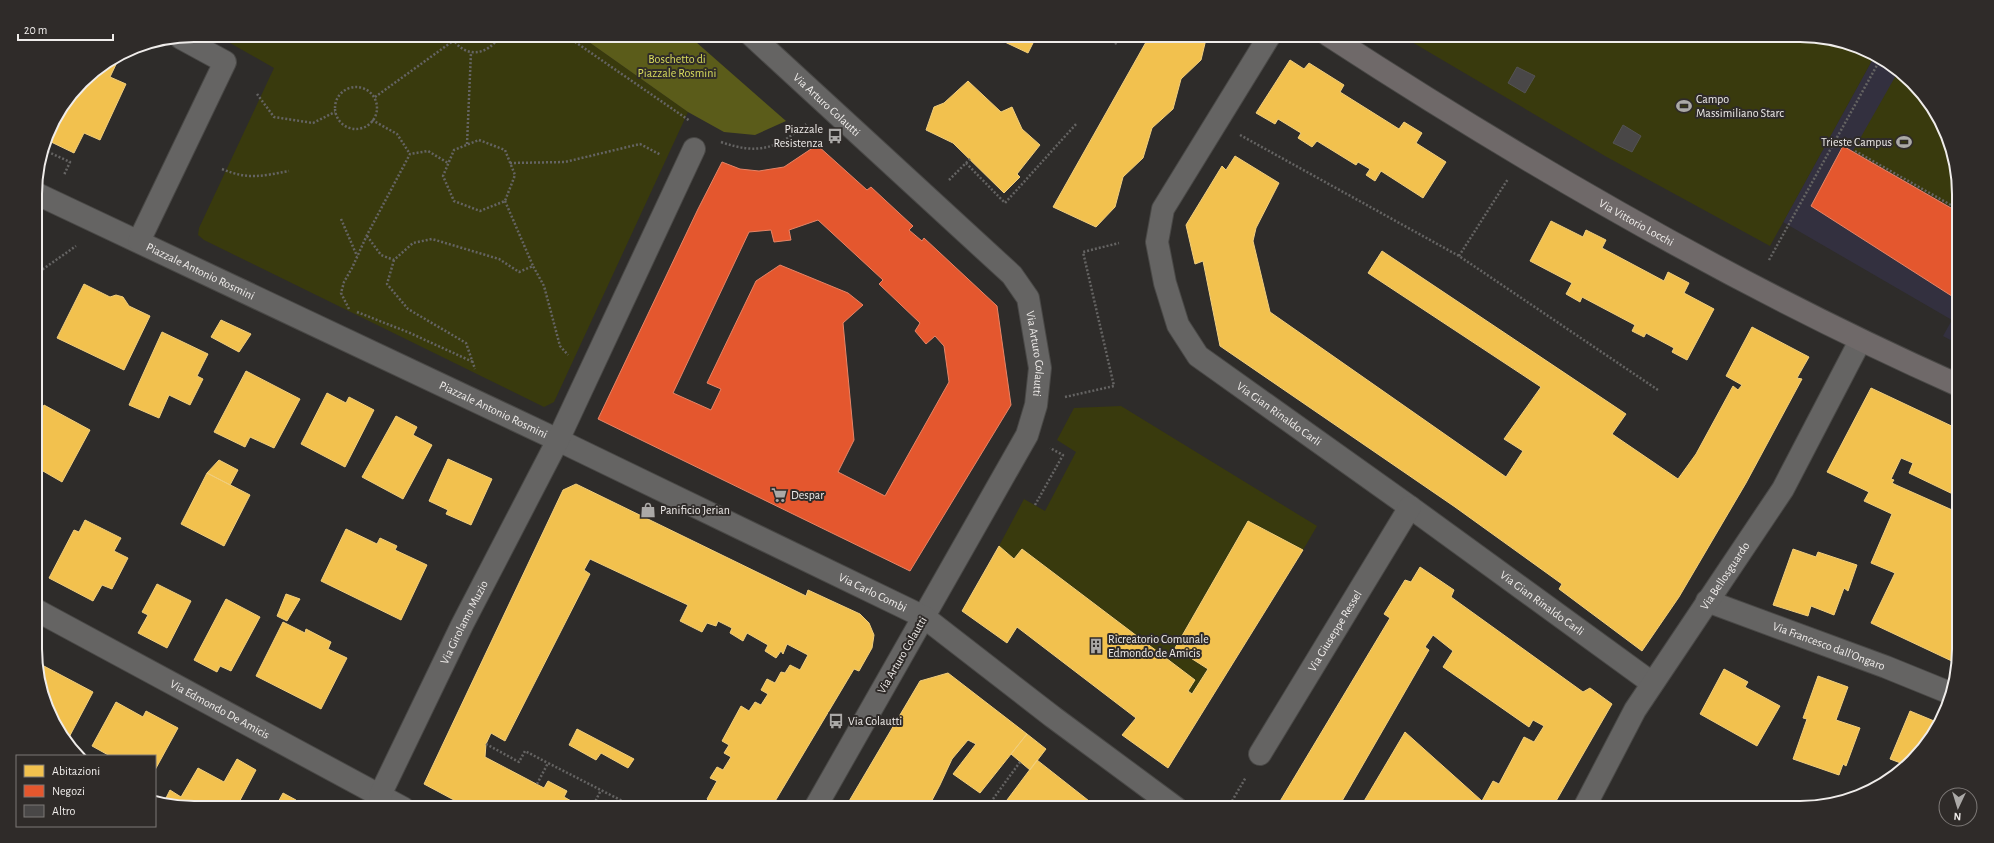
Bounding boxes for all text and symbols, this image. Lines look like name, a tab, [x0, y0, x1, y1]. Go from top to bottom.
scale bar	[18, 16, 113, 42]
text: 20 m	[24, 24, 47, 36]
park label: Boschetto di Piazzale Rosmini	[638, 53, 716, 79]
street label: Via Arturo Colautti	[791, 71, 863, 138]
place label: Campo Massimiliano Starc	[1696, 93, 1784, 119]
sports icon: Campo Massimiliano Starc	[1675, 97, 1693, 115]
place label: Piazzale Resistenza	[774, 123, 823, 149]
bus stop icon: Piazzale Resistenza	[826, 127, 844, 145]
sports icon: Trieste Campus	[1895, 133, 1913, 151]
place label: Trieste Campus	[1821, 136, 1892, 148]
street label: Via Vittorio Locchi	[1597, 197, 1676, 248]
street label: Piazzale Antonio Rosmini	[144, 240, 257, 302]
street label: Via Arturo Colautti	[1024, 310, 1046, 397]
street label: Piazzale Antonio Rosmini	[437, 379, 550, 440]
street label: Via Gian Rinaldo Carli	[1235, 380, 1324, 448]
supermarket icon: Despar	[770, 486, 788, 504]
place label: Despar	[791, 489, 824, 501]
shop icon: Panificio Jerian	[639, 501, 657, 519]
place label: Panificio Jerian	[660, 504, 730, 516]
street label: Via Bellosguardo	[1698, 540, 1752, 612]
street label: Via Gian Rinaldo Carli	[1498, 569, 1586, 638]
street label: Via Carlo Combi	[837, 571, 909, 614]
street label: Via Girolamo Muzio	[438, 578, 490, 666]
street label: Via Giuseppe Ressel	[1306, 588, 1364, 674]
street label: Via Arturo Colautti	[875, 615, 929, 695]
street label: Via Francesco dall'Ongaro	[1771, 620, 1887, 672]
place label: Ricreatorio Comunale Edmondo de Amicis	[1108, 633, 1209, 659]
building icon: Ricreatorio Comunale Edmondo de Amicis	[1087, 637, 1105, 655]
street label: Via Edmondo De Amicis	[168, 678, 272, 741]
bus stop icon: Via Colautti	[827, 712, 845, 730]
place label: Via Colautti	[848, 715, 902, 727]
legend	[16, 755, 156, 827]
text: Abitazioni	[52, 765, 100, 777]
text: Negozi	[52, 785, 85, 797]
north arrow	[1938, 787, 1978, 827]
text: Altro	[52, 805, 76, 817]
text: N	[1953, 811, 1962, 822]

